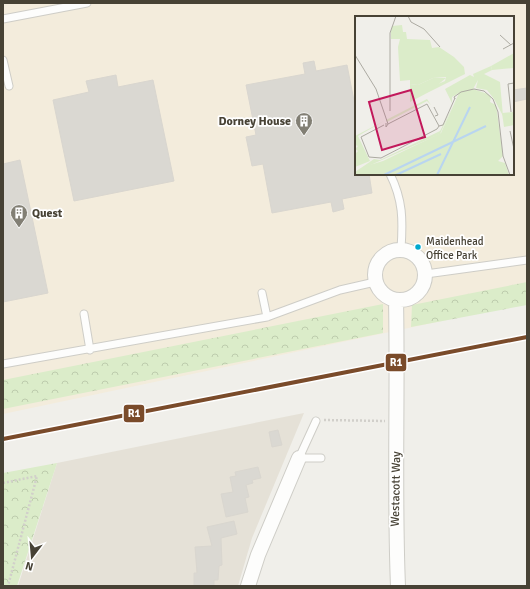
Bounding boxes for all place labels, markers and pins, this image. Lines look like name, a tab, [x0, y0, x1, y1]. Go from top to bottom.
building icon: Dorney House	[294, 111, 314, 136]
place label: Dorney House	[219, 114, 291, 129]
building icon: Quest	[9, 203, 29, 228]
place label: Quest	[32, 206, 63, 221]
place label: Maidenhead Office Park	[426, 235, 484, 262]
marker: Maidenhead Office Park	[413, 242, 423, 252]

